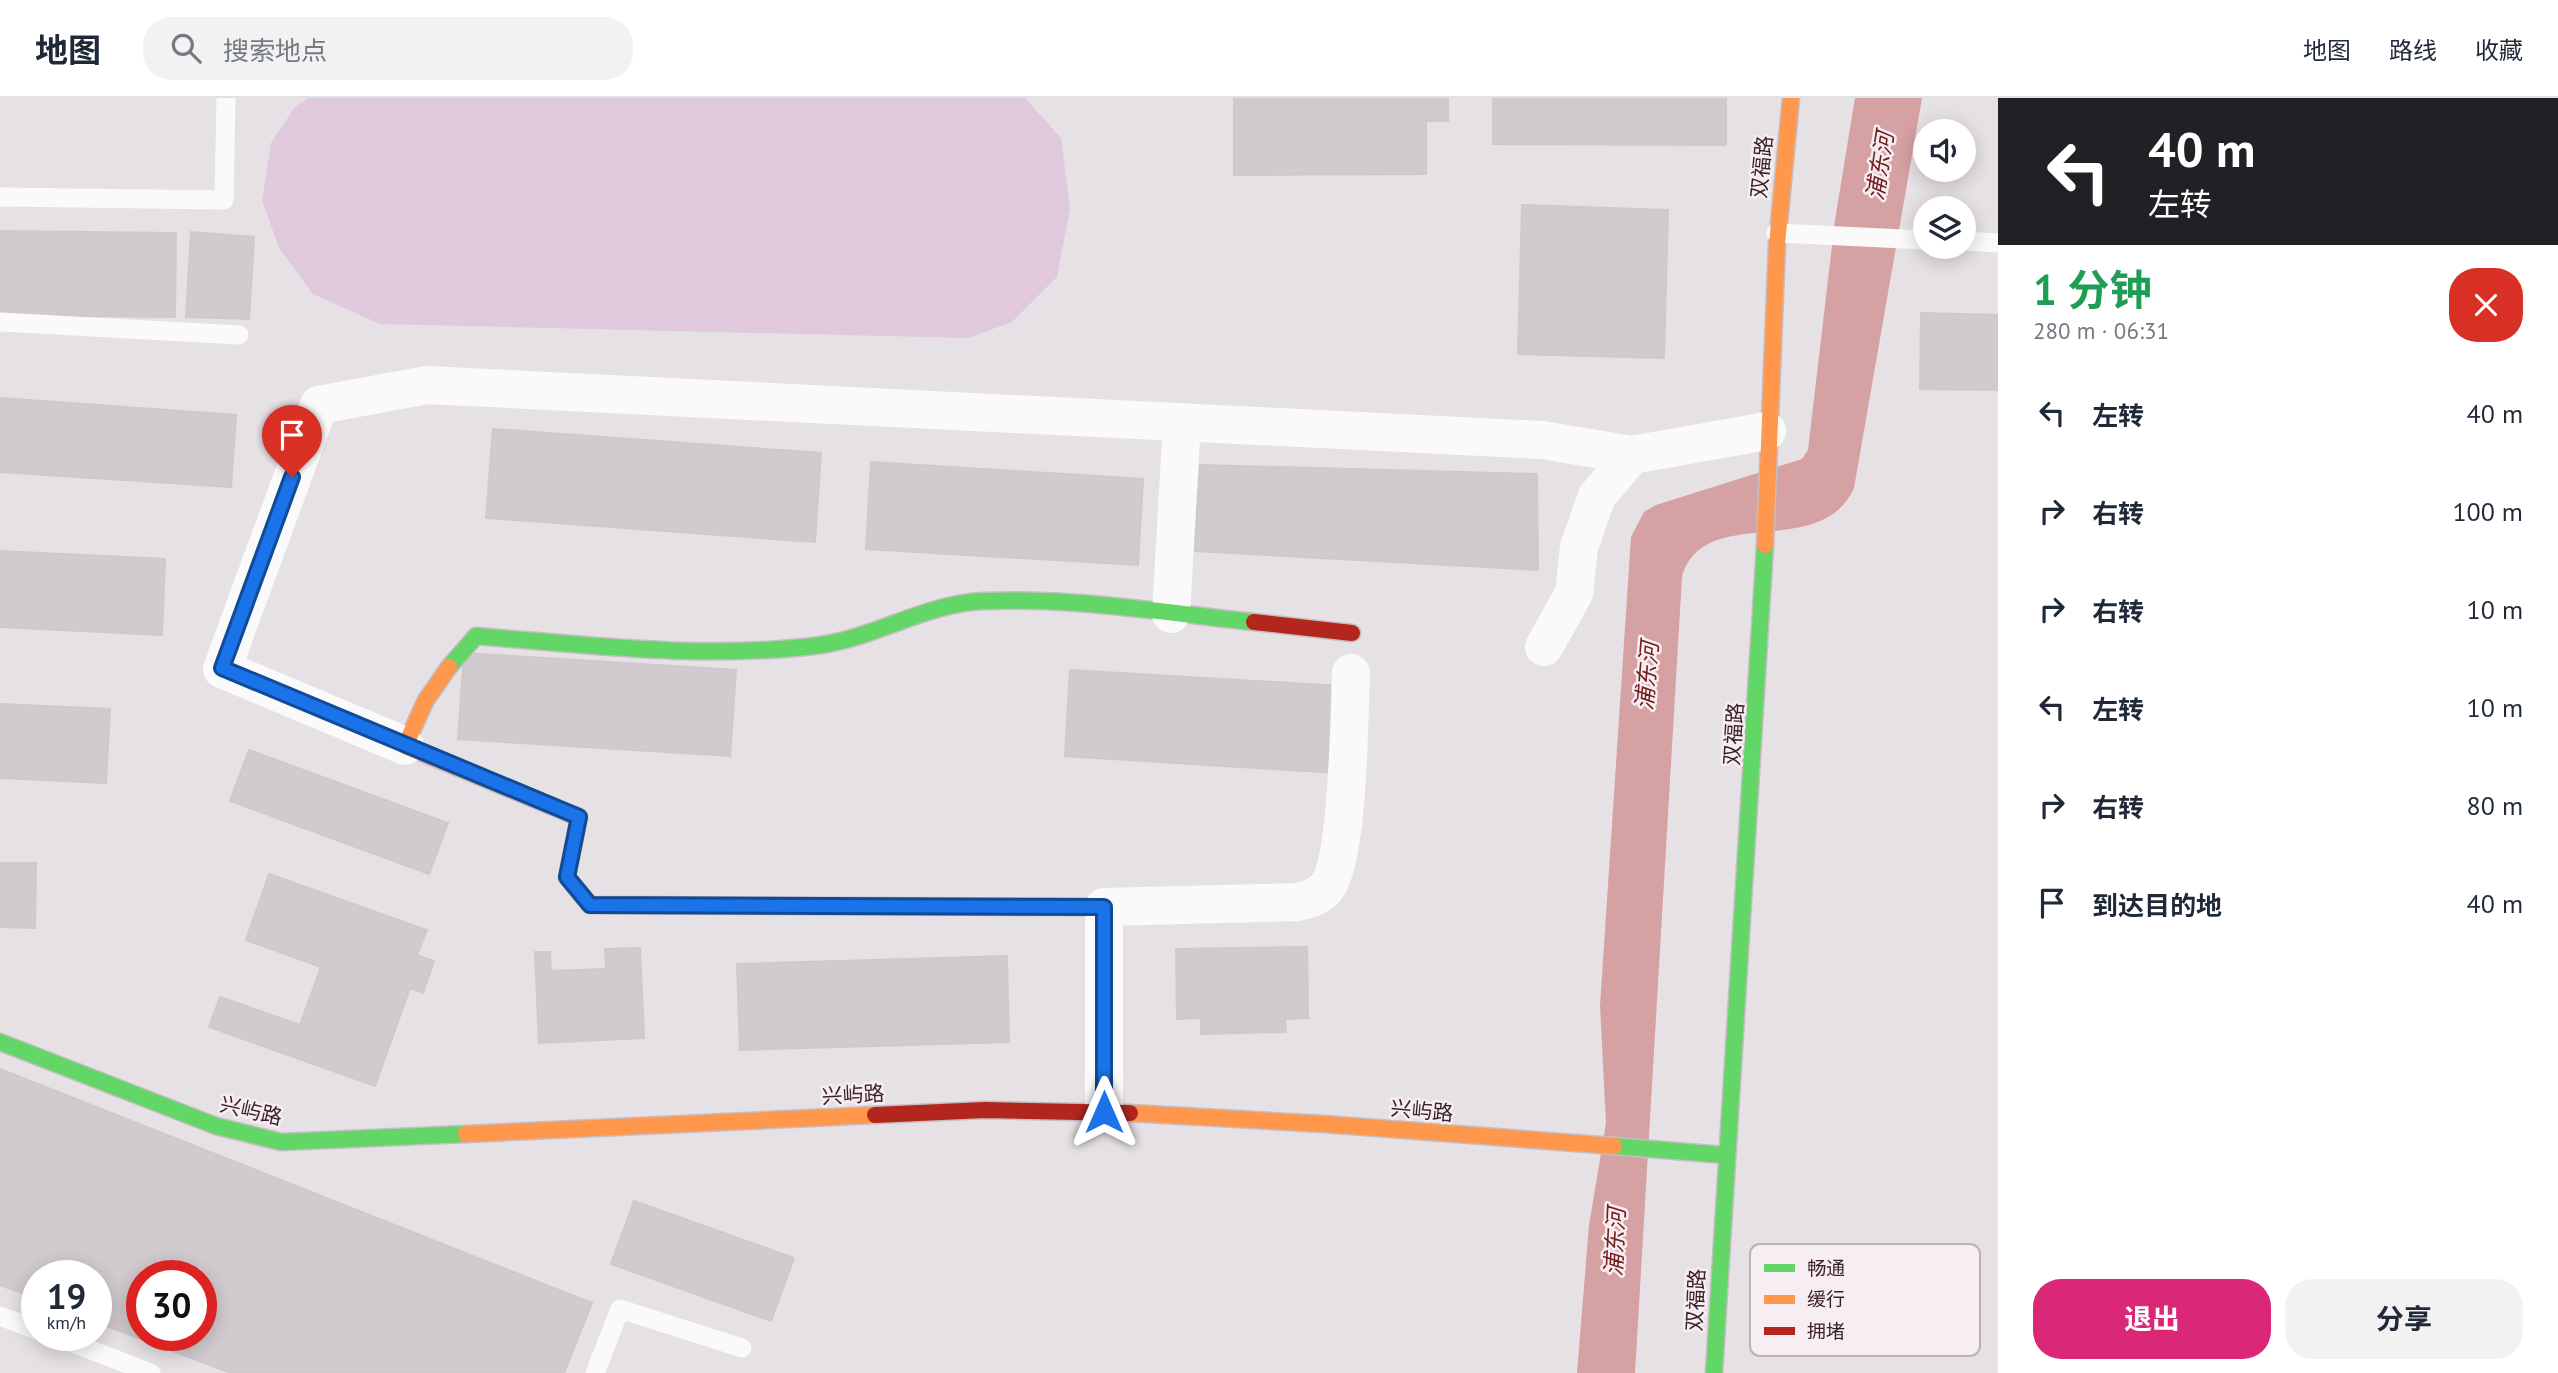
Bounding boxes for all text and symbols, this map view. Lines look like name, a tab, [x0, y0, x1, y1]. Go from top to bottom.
search box	[143, 17, 633, 80]
text: 地图	[35, 28, 101, 71]
icon: search	[167, 29, 205, 67]
text: 搜索地点	[223, 34, 327, 67]
text: 地图	[2303, 35, 2351, 66]
text: 路线	[2389, 35, 2437, 66]
text: 收藏	[2475, 35, 2523, 66]
text: 40 m	[2148, 117, 2255, 181]
map controls	[1913, 119, 1976, 259]
button: sound	[1913, 119, 1976, 182]
water label: 浦东河	[1860, 126, 1900, 202]
icon: left	[2033, 126, 2124, 217]
street label: 双福路	[1745, 134, 1778, 200]
text: 左转	[2148, 183, 2212, 225]
button: layers	[1913, 196, 1976, 259]
text: 1 分钟	[2033, 262, 2151, 317]
button: close	[2449, 268, 2523, 342]
text: 280 m · 06:31	[2033, 316, 2169, 345]
icon: left	[2033, 394, 2071, 432]
text: 40 m	[2467, 397, 2523, 430]
text: 左转	[2092, 399, 2144, 432]
pin	[262, 405, 322, 477]
icon: arrive	[273, 416, 311, 454]
icon: right	[2033, 492, 2071, 530]
text: 100 m	[2452, 495, 2523, 528]
text: 右转	[2092, 497, 2144, 530]
icon: right	[2033, 590, 2071, 628]
text: 10 m	[2467, 593, 2523, 626]
text: 右转	[2092, 595, 2144, 628]
water label: 浦东河	[1629, 636, 1664, 712]
icon: left	[2033, 688, 2071, 726]
text: 10 m	[2467, 691, 2523, 724]
text: 左转	[2092, 693, 2144, 726]
street label: 双福路	[1718, 702, 1749, 766]
icon: right	[2033, 786, 2071, 824]
text: 80 m	[2467, 789, 2523, 822]
text: 右转	[2092, 791, 2144, 824]
icon: arrive	[2033, 884, 2071, 922]
text: 40 m	[2467, 887, 2523, 920]
text: 到达目的地	[2092, 889, 2222, 922]
position arrow	[1067, 1075, 1141, 1149]
street label: 兴屿路	[821, 1079, 885, 1110]
street label: 兴屿路	[217, 1090, 285, 1131]
street label: 兴屿路	[1389, 1094, 1455, 1127]
water label: 浦东河	[1598, 1203, 1631, 1277]
legend	[1750, 1244, 1980, 1356]
text: 畅通	[1807, 1256, 1845, 1280]
speed limit sign: 30	[126, 1260, 217, 1351]
street label: 双福路	[1680, 1268, 1711, 1332]
text: 19	[47, 1273, 86, 1319]
button: 退出	[2033, 1279, 2271, 1359]
button: 分享	[2285, 1279, 2523, 1359]
text: 缓行	[1807, 1287, 1845, 1311]
text: km/h	[47, 1311, 86, 1334]
text: 拥堵	[1807, 1319, 1845, 1343]

